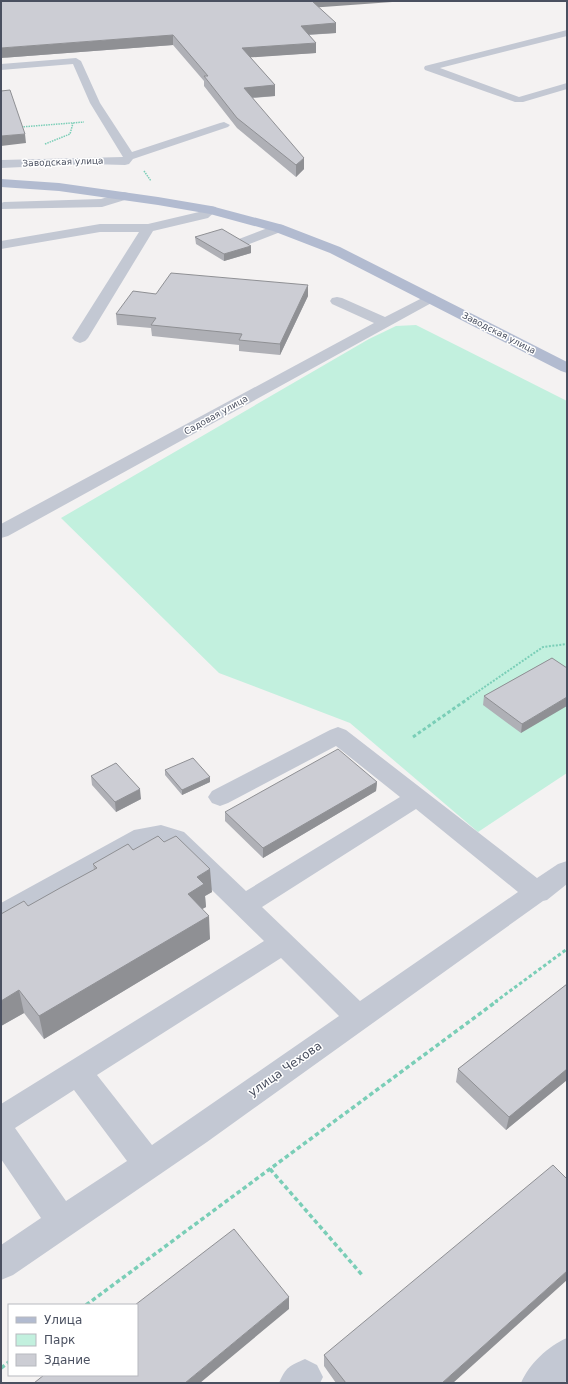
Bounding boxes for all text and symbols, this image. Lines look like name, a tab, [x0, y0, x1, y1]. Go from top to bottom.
street label: Заводская улица	[22, 156, 104, 168]
street label: Заводская улица	[461, 310, 537, 356]
street label: Садовая улица	[182, 393, 250, 437]
street label: улица Чехова	[246, 1038, 324, 1100]
legend	[8, 1304, 138, 1376]
text: Улица	[44, 1313, 82, 1327]
text: Парк	[44, 1333, 75, 1347]
text: Здание	[44, 1353, 90, 1367]

